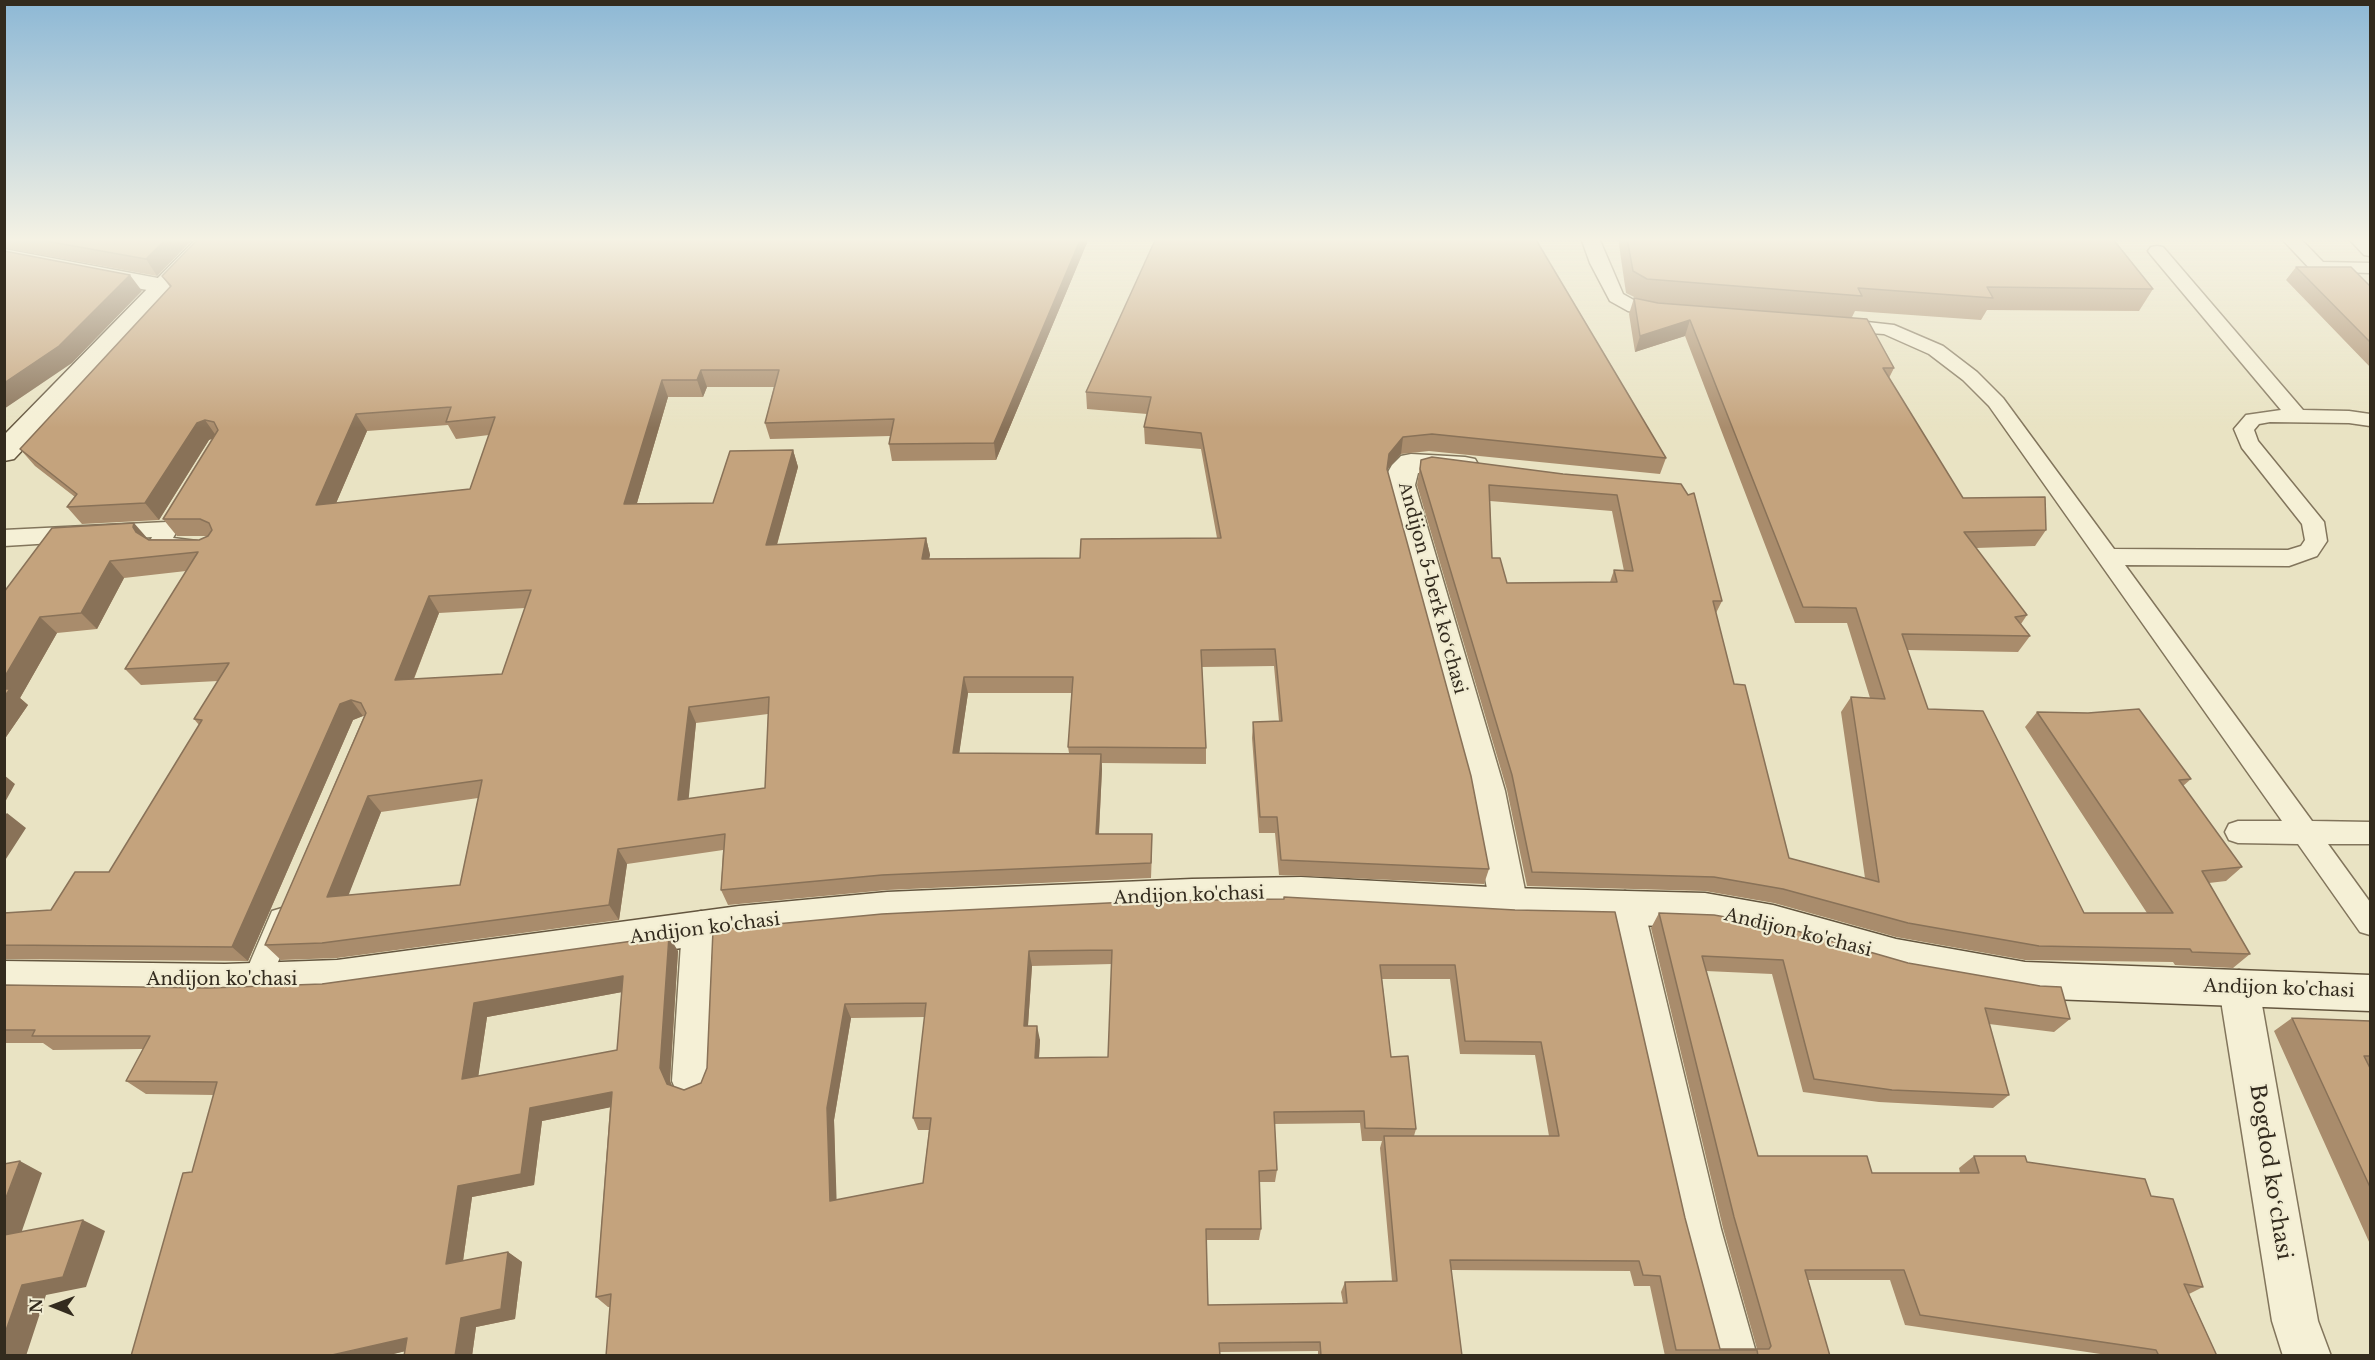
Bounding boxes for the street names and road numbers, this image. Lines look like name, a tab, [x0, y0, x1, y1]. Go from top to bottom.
street label: Аndijon 5-berk koʻchasi	[1393, 480, 1471, 696]
street label: Andijon ko'chasi	[1113, 883, 1265, 909]
street label: Andijon ko'chasi	[1722, 904, 1874, 962]
street label: Andijon ko'chasi	[629, 909, 781, 949]
street label: Andijon ko'chasi	[146, 969, 298, 991]
street label: Andijon ko'chasi	[2203, 976, 2355, 1002]
street label: Bogdod koʻchasi	[2244, 1082, 2296, 1262]

